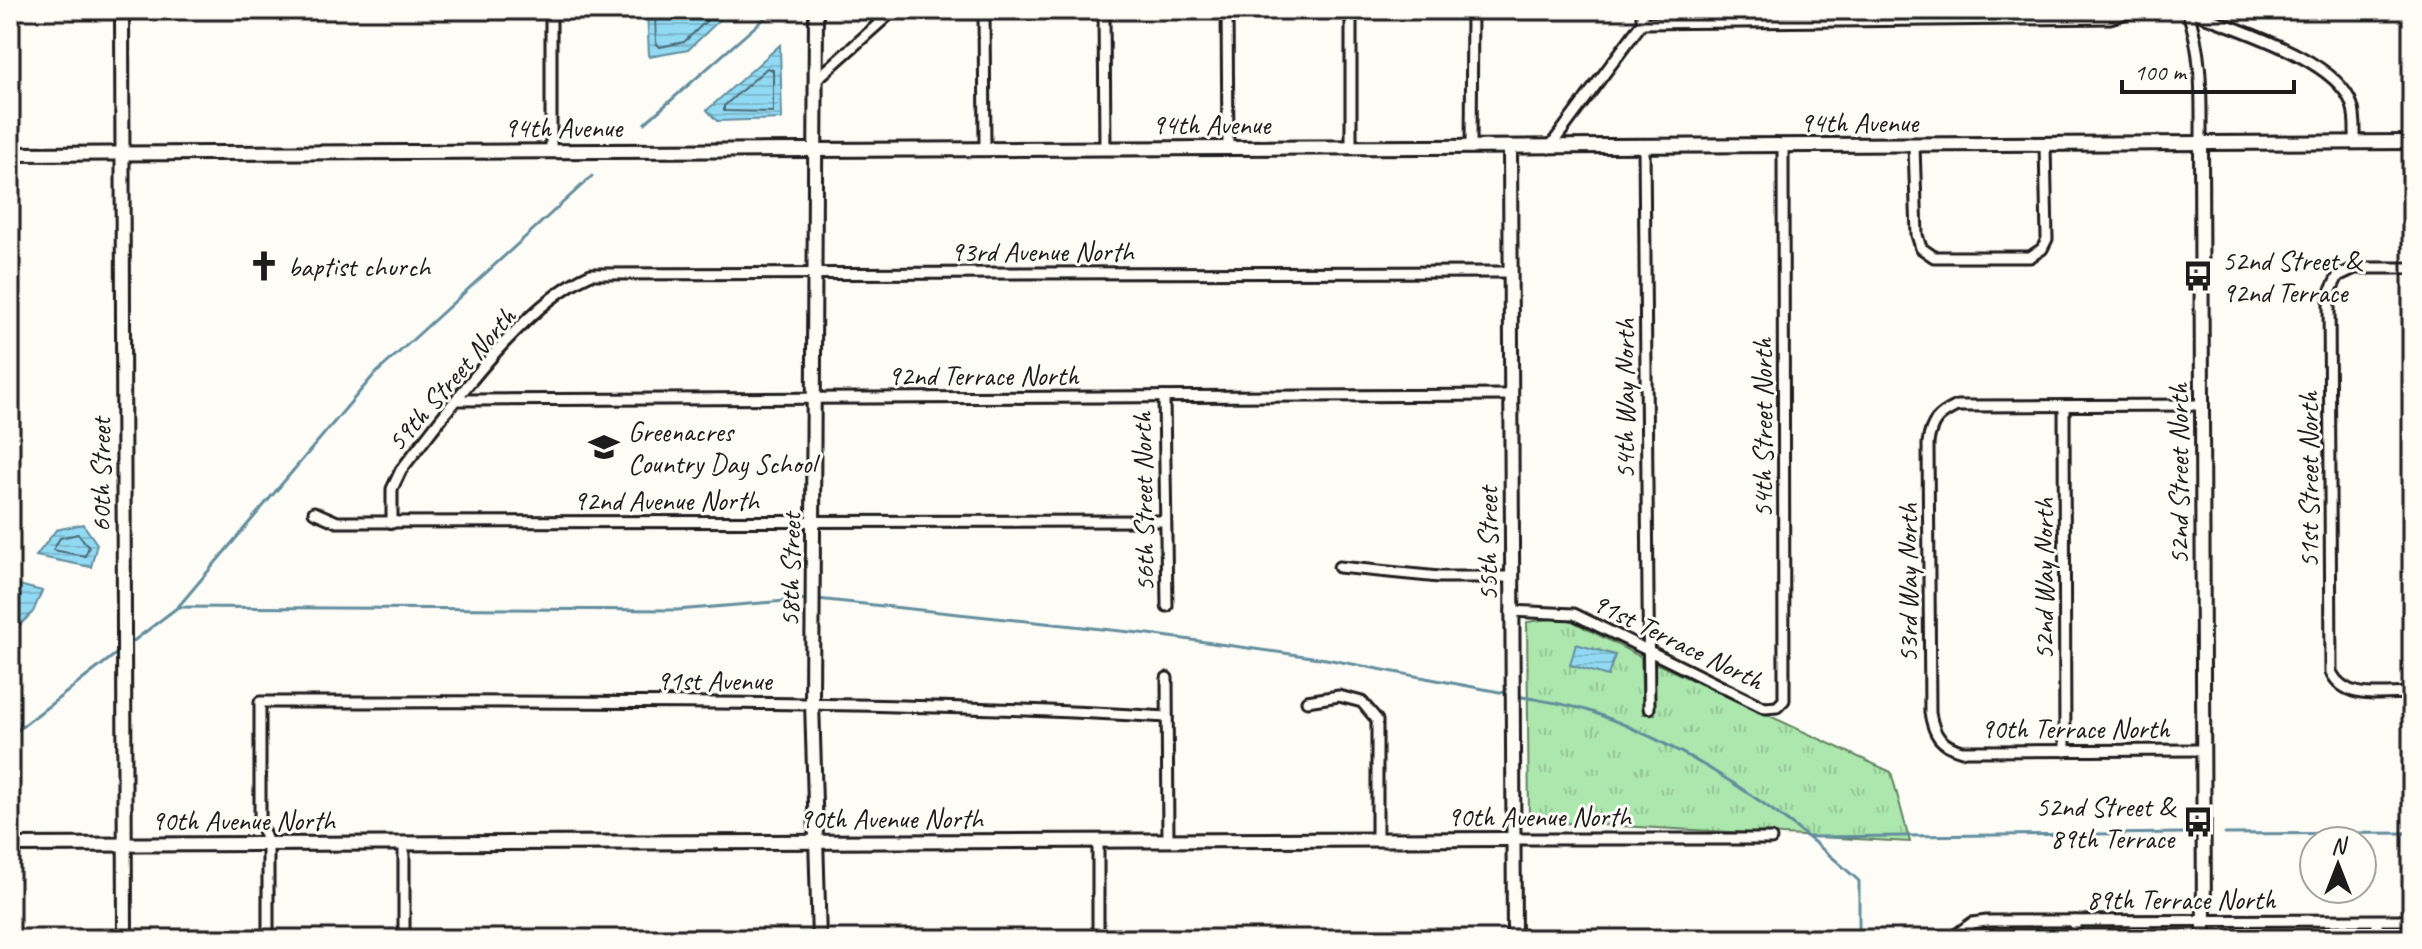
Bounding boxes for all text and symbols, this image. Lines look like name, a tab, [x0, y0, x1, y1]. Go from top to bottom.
scale bar	[2122, 44, 2294, 94]
text: 100 m	[2134, 57, 2188, 87]
street label: 94th Avenue	[1800, 105, 1920, 140]
street label: 94th Avenue	[1152, 107, 1272, 142]
street label: 94th Avenue	[504, 110, 624, 145]
street label: 93rd Avenue North	[950, 234, 1136, 269]
place label: 52nd Street & 92nd Terrace	[2222, 243, 2364, 310]
church icon: baptist church	[247, 249, 281, 283]
place label: baptist church	[288, 249, 432, 284]
bus stop icon: 52nd Street & 92nd Terrace	[2181, 259, 2215, 293]
street label: 59th Street North	[379, 299, 524, 458]
street label: 54th Way North	[1607, 318, 1642, 479]
street label: 54th Street North	[1745, 337, 1780, 518]
street label: 92nd Terrace North	[888, 358, 1080, 393]
street label: 52nd Street North	[2161, 382, 2196, 565]
street label: 51st Street North	[2291, 390, 2326, 568]
street label: 56th Street North	[1124, 410, 1162, 592]
place label: Greenacres Country Day School	[628, 414, 821, 481]
street label: 60th Street	[83, 415, 118, 532]
school or university icon: Greenacres Country Day School	[587, 430, 621, 464]
street label: 92nd Avenue North	[573, 483, 761, 518]
street label: 55th Street	[1470, 484, 1505, 601]
street label: 52nd Way North	[2026, 498, 2061, 660]
street label: 53rd Way North	[1890, 503, 1925, 663]
street label: 58th Street	[772, 510, 809, 627]
street label: 91st Terrace North	[1587, 584, 1770, 698]
street label: 91st Avenue	[656, 663, 774, 698]
street label: 90th Terrace North	[1980, 711, 2171, 746]
place label: 52nd Street & 89th Terrace	[2035, 789, 2177, 856]
street label: 90th Avenue North	[1447, 799, 1633, 834]
street label: 90th Avenue North	[799, 801, 985, 836]
street label: 90th Avenue North	[151, 803, 337, 838]
bus stop icon: 52nd Street & 89th Terrace	[2181, 805, 2215, 839]
north arrow	[2298, 825, 2378, 905]
text: N	[2331, 832, 2348, 860]
street label: 89th Terrace North	[2086, 882, 2277, 917]

